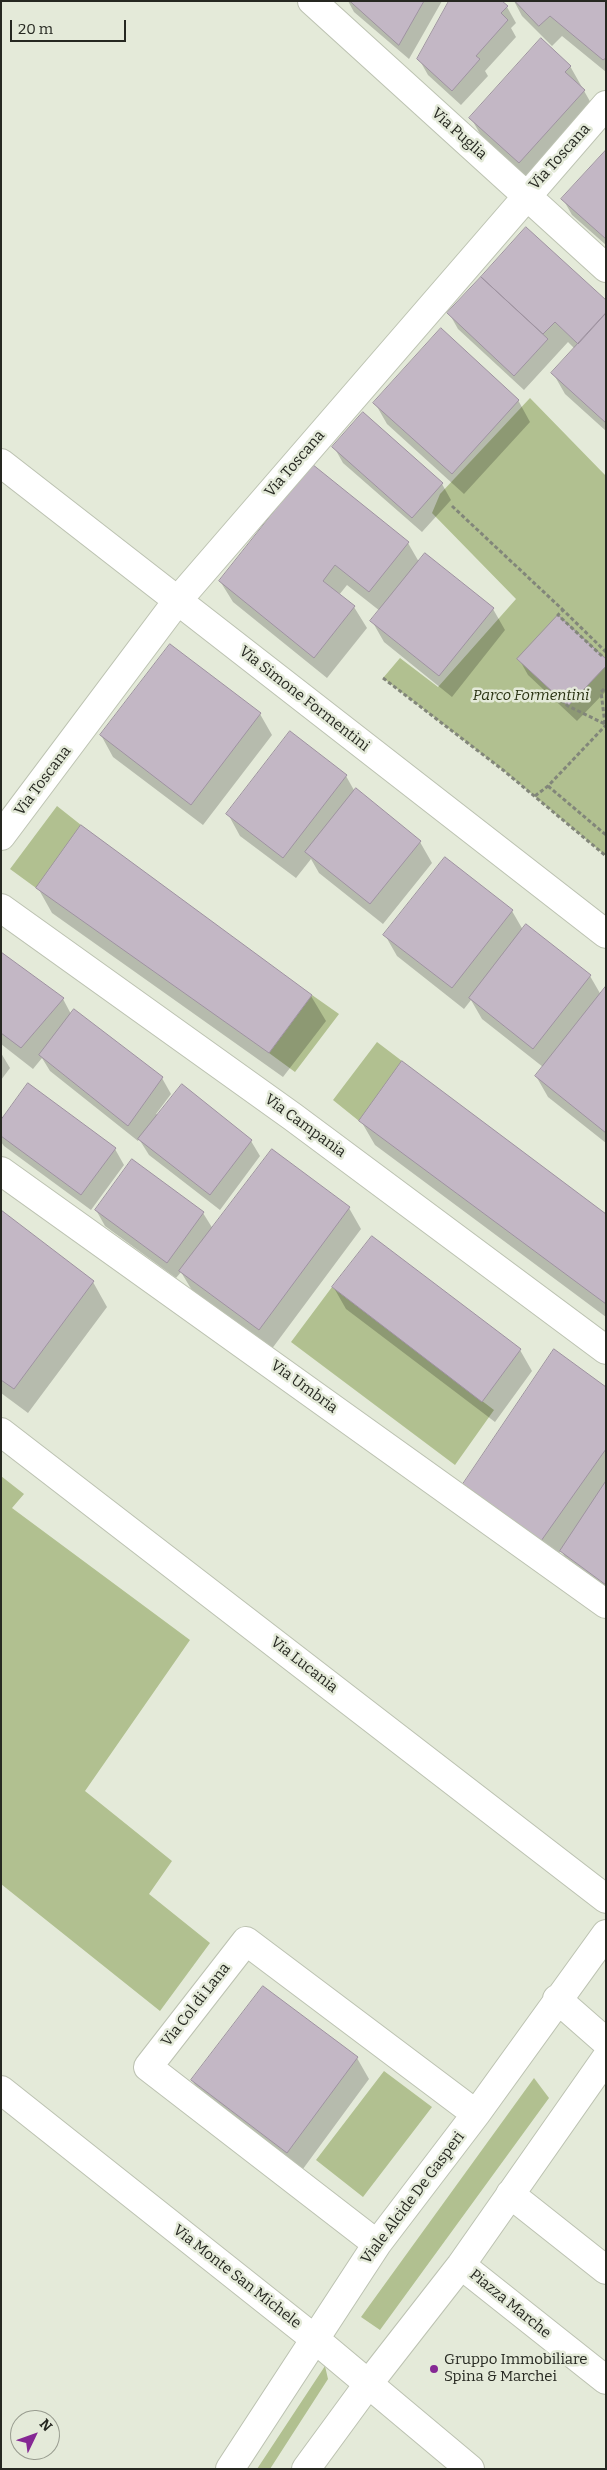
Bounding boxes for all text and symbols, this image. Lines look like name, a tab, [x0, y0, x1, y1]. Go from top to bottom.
scale bar	[12, 10, 129, 42]
text: 20 m	[18, 20, 53, 38]
street label: Via Puglia	[428, 104, 490, 164]
street label: Via Toscana	[526, 120, 594, 194]
street label: Via Toscana	[261, 427, 329, 501]
street label: Via Simone Formentini	[235, 643, 373, 755]
park label: Parco Formentini	[473, 687, 589, 705]
street label: Via Toscana	[11, 743, 75, 819]
street label: Via Campania	[261, 1090, 349, 1162]
street label: Via Umbria	[267, 1357, 341, 1417]
street label: Via Lucania	[267, 1633, 341, 1697]
street label: Via Col di Lana	[158, 1960, 234, 2050]
street label: Viale Alcide De Gasperi	[357, 2128, 469, 2268]
street label: Via Monte San Michele	[169, 2221, 305, 2333]
street label: Piazza Marche	[466, 2266, 554, 2342]
place label: Gruppo Immobiliare Spina & Marchei	[444, 2351, 587, 2386]
marker: Gruppo Immobiliare Spina & Marchei	[428, 2363, 440, 2375]
north arrow	[10, 2410, 60, 2460]
text: N	[36, 2416, 56, 2435]

